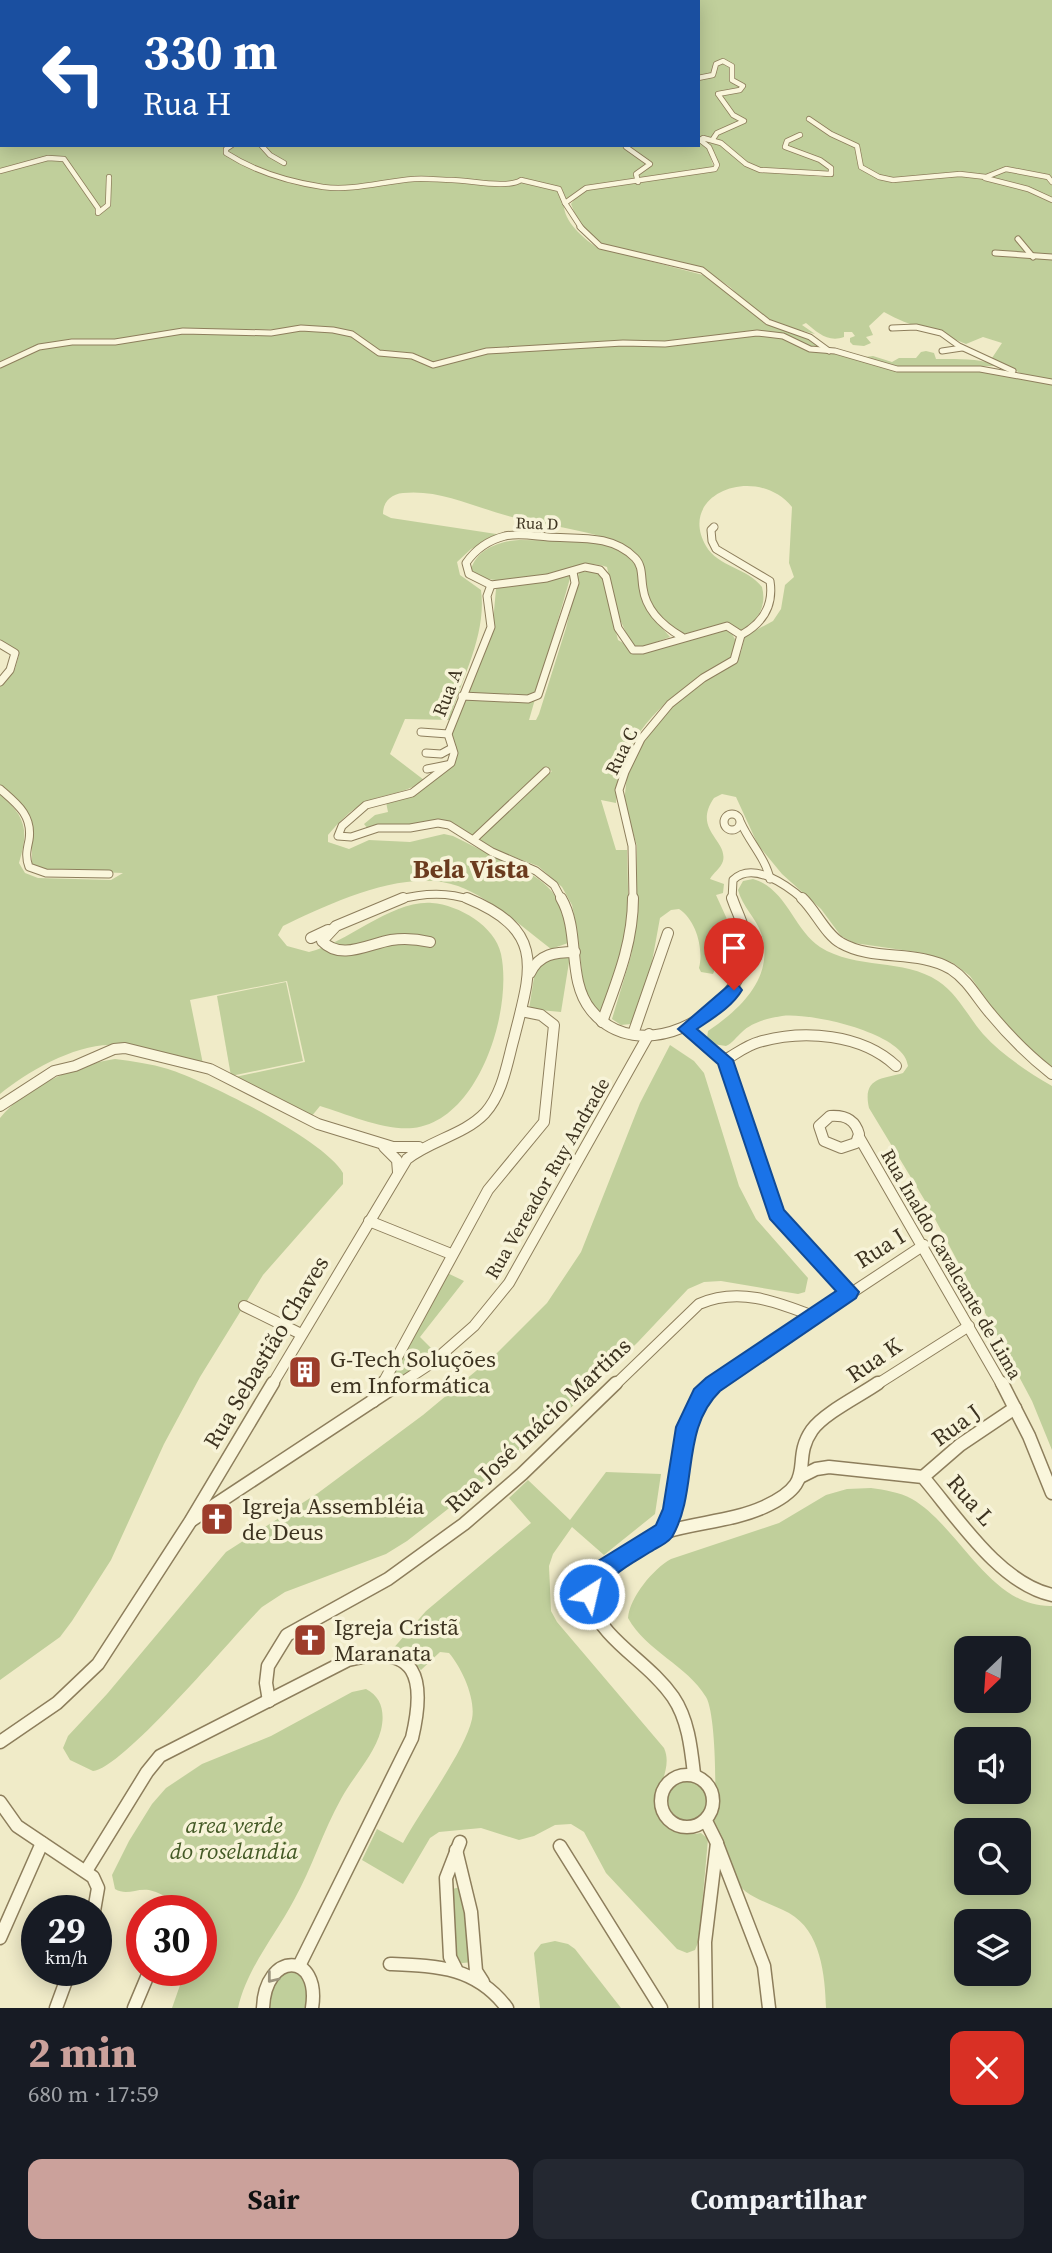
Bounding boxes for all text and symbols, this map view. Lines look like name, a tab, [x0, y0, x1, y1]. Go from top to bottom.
text: 330 m	[143, 18, 278, 85]
icon: left	[28, 28, 119, 119]
text: Rua H	[143, 82, 231, 126]
street label: Rua D	[515, 511, 559, 535]
street label: Rua A	[426, 664, 468, 720]
street label: Rua C	[599, 723, 643, 779]
district label: Bela Vista	[413, 851, 529, 887]
pin	[704, 918, 764, 990]
icon: arrive	[715, 929, 753, 967]
street label: Rua Vereador Ruy Andrade	[479, 1073, 615, 1283]
street label: Rua Inaldo Cavalcante de Lima	[875, 1144, 1029, 1384]
street label: Rua I	[849, 1220, 911, 1276]
street label: Rua Sebastião Chaves	[196, 1249, 336, 1454]
street label: Rua K	[840, 1329, 909, 1390]
street label: Rua José Inácio Martins	[438, 1330, 638, 1520]
place label: G-Tech Soluções em Informática	[330, 1343, 496, 1401]
building icon: G-Tech Soluções em Informática	[286, 1353, 324, 1391]
street label: Rua J	[925, 1396, 987, 1454]
street label: Rua L	[940, 1467, 1002, 1533]
place label: Igreja Assembléia de Deus	[242, 1490, 425, 1548]
church icon: Igreja Assembléia de Deus	[198, 1500, 236, 1538]
position arrow	[552, 1557, 626, 1631]
place label: Igreja Cristã Maranata	[334, 1611, 459, 1669]
church icon: Igreja Cristã Maranata	[291, 1621, 329, 1659]
north arrow	[954, 1636, 1031, 1713]
map controls	[954, 1636, 1031, 1986]
button: sound	[954, 1727, 1031, 1804]
park label: area verde do roselandia	[170, 1809, 298, 1867]
button: search	[954, 1818, 1031, 1895]
speed limit sign: 30	[126, 1895, 217, 1986]
text: 29	[48, 1907, 85, 1955]
button: layers	[954, 1909, 1031, 1986]
text: km/h	[45, 1945, 88, 1970]
one-way arrow	[267, 1970, 280, 1982]
text: 2 min	[28, 2023, 137, 2081]
button: close	[950, 2031, 1024, 2105]
text: 680 m · 17:59	[28, 2078, 159, 2110]
button: Sair	[28, 2159, 519, 2239]
button: Compartilhar	[533, 2159, 1024, 2239]

